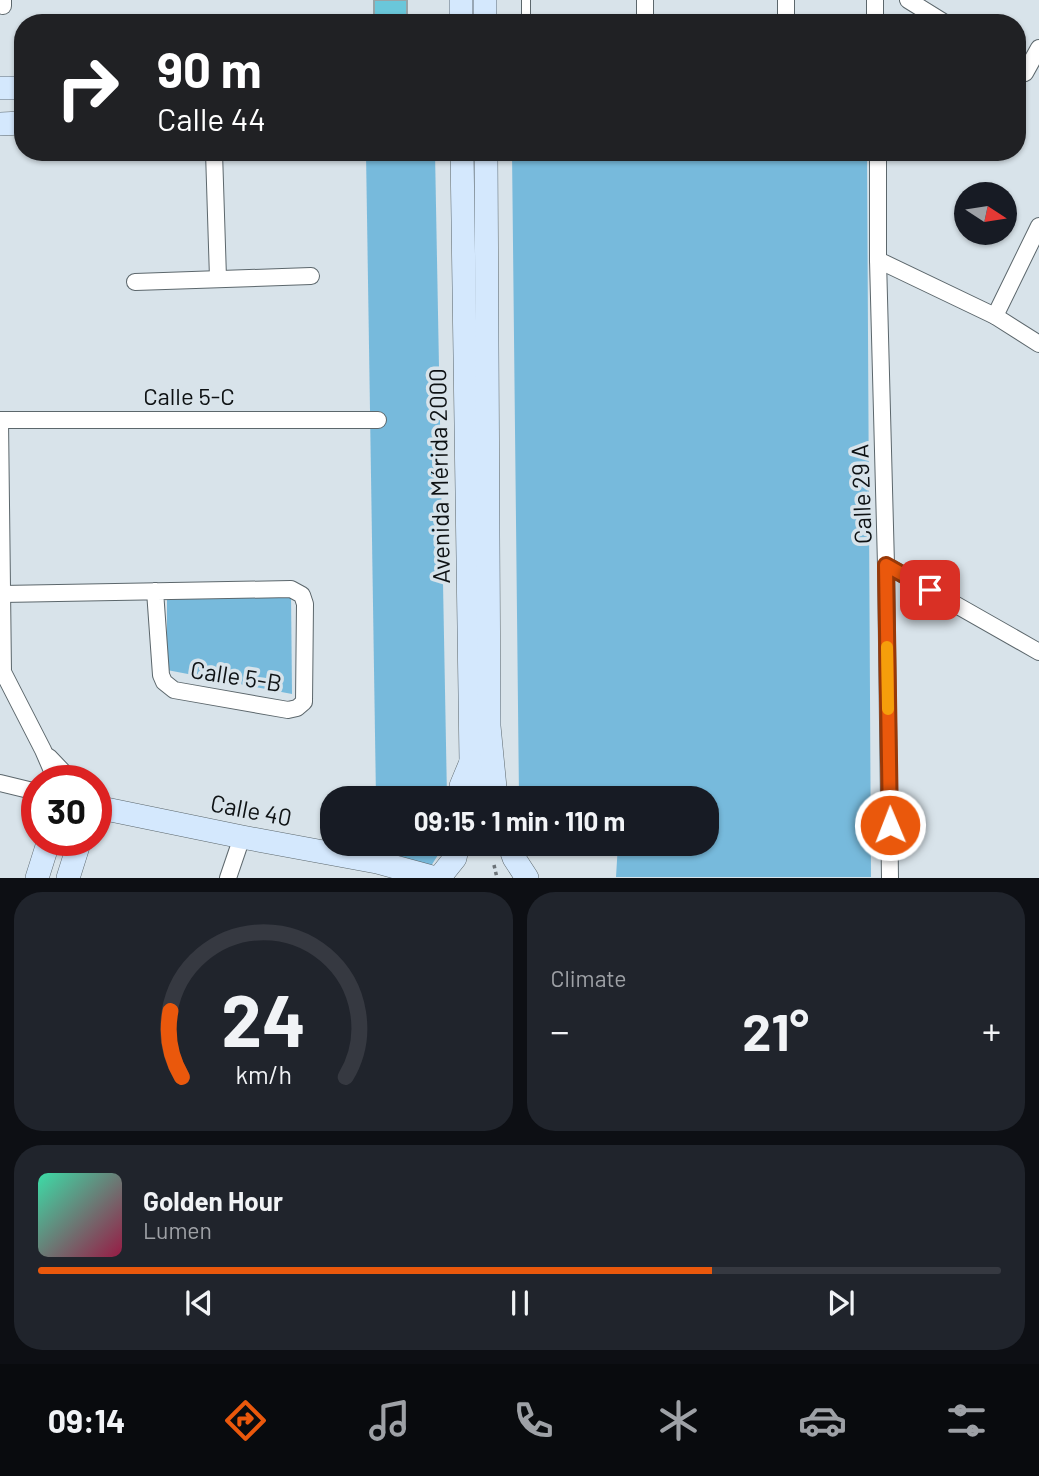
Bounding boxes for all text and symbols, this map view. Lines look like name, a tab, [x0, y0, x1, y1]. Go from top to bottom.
text: 90 m	[157, 39, 262, 98]
icon: right	[42, 42, 133, 133]
text: Calle 44	[157, 99, 266, 137]
north arrow	[954, 182, 1017, 245]
map controls	[954, 182, 1017, 245]
street label: Avenida Mérida 2000	[422, 368, 455, 584]
street label: Calle 5-C	[143, 381, 235, 410]
street label: Calle 29 A	[844, 444, 877, 545]
pin	[900, 560, 960, 620]
icon: arrive	[911, 571, 949, 609]
street label: Calle 5-B	[188, 654, 284, 697]
speed limit sign: 30	[21, 765, 112, 856]
street label: Calle 40	[208, 787, 294, 832]
position arrow	[853, 788, 927, 862]
text: 09:15 · 1 min · 110 m	[414, 805, 625, 836]
text: Climate	[551, 964, 627, 992]
text: 24	[221, 975, 306, 1063]
text: 21°	[742, 999, 809, 1061]
text: −	[551, 1007, 570, 1053]
text: +	[982, 1007, 1001, 1053]
text: km/h	[235, 1059, 292, 1089]
text: Golden Hour	[143, 1185, 283, 1216]
text: Lumen	[143, 1216, 212, 1244]
icon: previous	[180, 1284, 218, 1322]
icon: pause	[501, 1284, 539, 1322]
icon: next	[822, 1284, 860, 1322]
icon: directions	[221, 1396, 270, 1445]
icon: music	[365, 1396, 414, 1445]
icon: phone	[509, 1396, 558, 1445]
icon: climate	[654, 1396, 703, 1445]
icon: car	[798, 1396, 847, 1445]
icon: filters	[942, 1396, 991, 1445]
text: 09:14	[48, 1401, 125, 1439]

